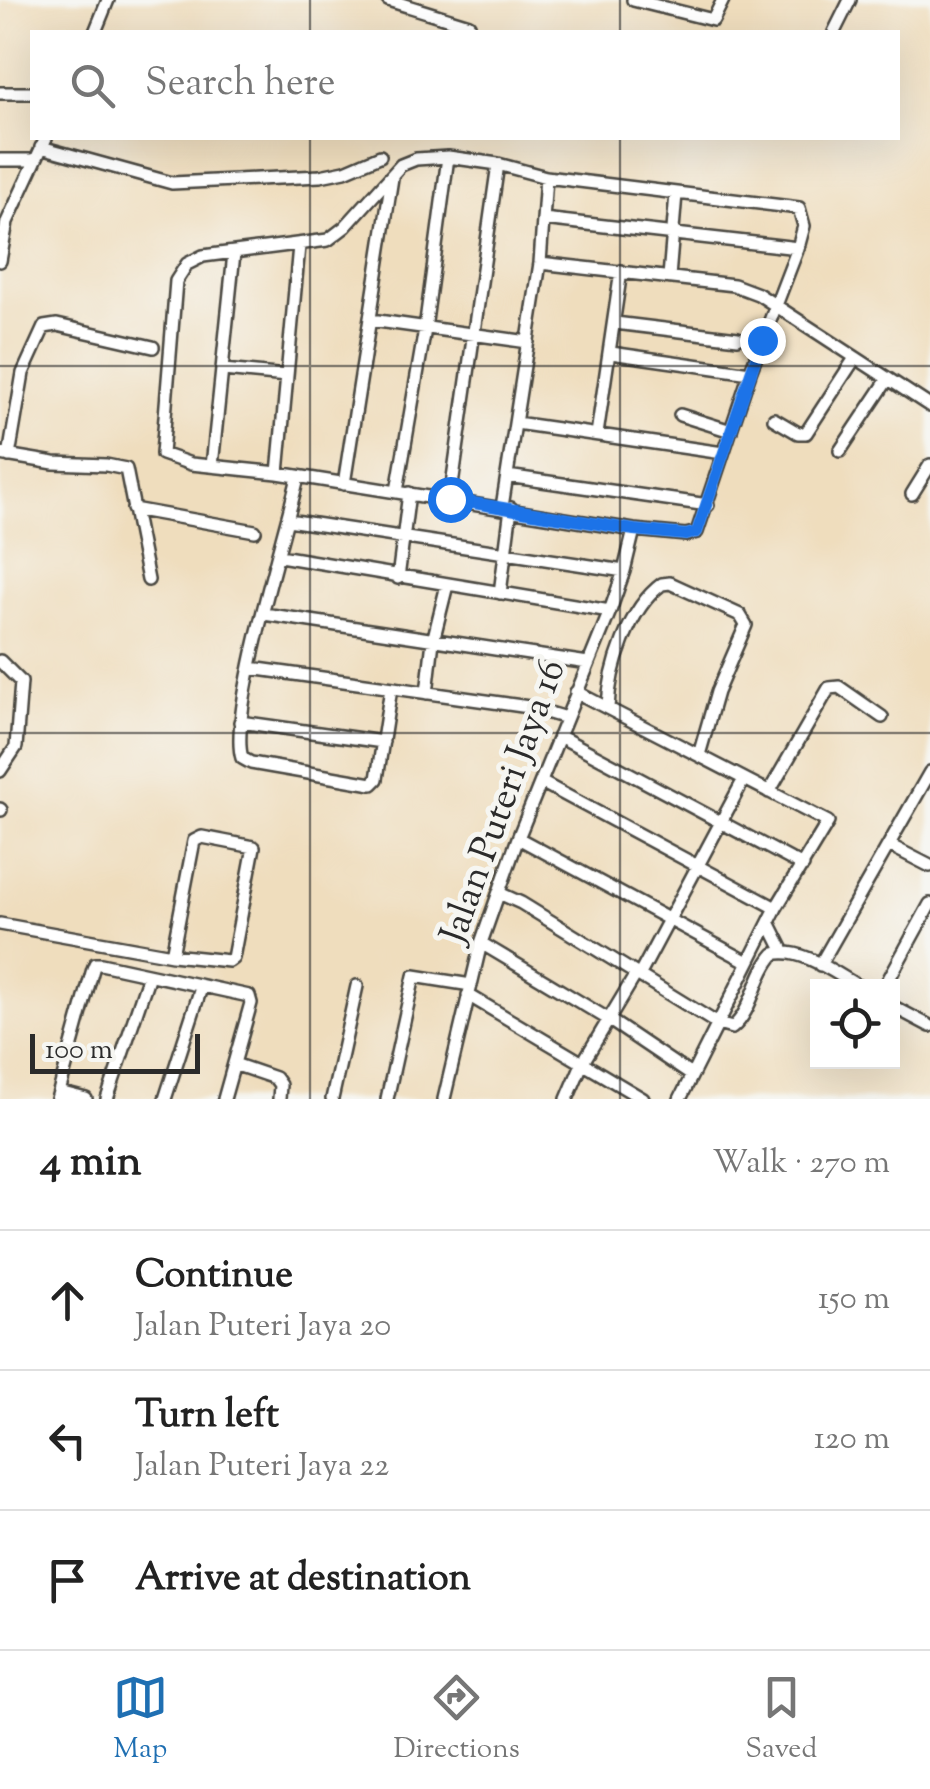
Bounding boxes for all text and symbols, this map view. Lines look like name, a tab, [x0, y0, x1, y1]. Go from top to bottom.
search box	[30, 30, 900, 140]
icon: search	[65, 58, 120, 113]
text: Search here	[145, 58, 336, 112]
route end	[740, 318, 786, 364]
route start	[428, 477, 474, 523]
street label: Jalan Puteri Jaya 16	[428, 653, 581, 953]
map controls	[810, 979, 900, 1069]
button: locate	[810, 979, 900, 1069]
scale bar	[30, 1029, 200, 1074]
text: 100 m	[45, 1031, 113, 1071]
text: 4 min	[40, 1134, 142, 1194]
text: Walk · 270 m	[713, 1141, 890, 1187]
text: Continue	[135, 1250, 293, 1304]
icon: ahead	[40, 1273, 95, 1328]
text: 150 m	[818, 1277, 890, 1323]
text: Jalan Puteri Jaya 20	[135, 1304, 391, 1350]
text: Turn left	[135, 1390, 279, 1444]
icon: left	[40, 1413, 95, 1468]
text: 120 m	[814, 1417, 890, 1463]
text: Jalan Puteri Jaya 22	[135, 1444, 389, 1490]
icon: arrive	[40, 1553, 95, 1608]
text: Arrive at destination	[135, 1553, 471, 1607]
tab: Map	[113, 1670, 168, 1770]
tab: Directions	[393, 1670, 520, 1770]
tab: Saved	[745, 1670, 817, 1770]

